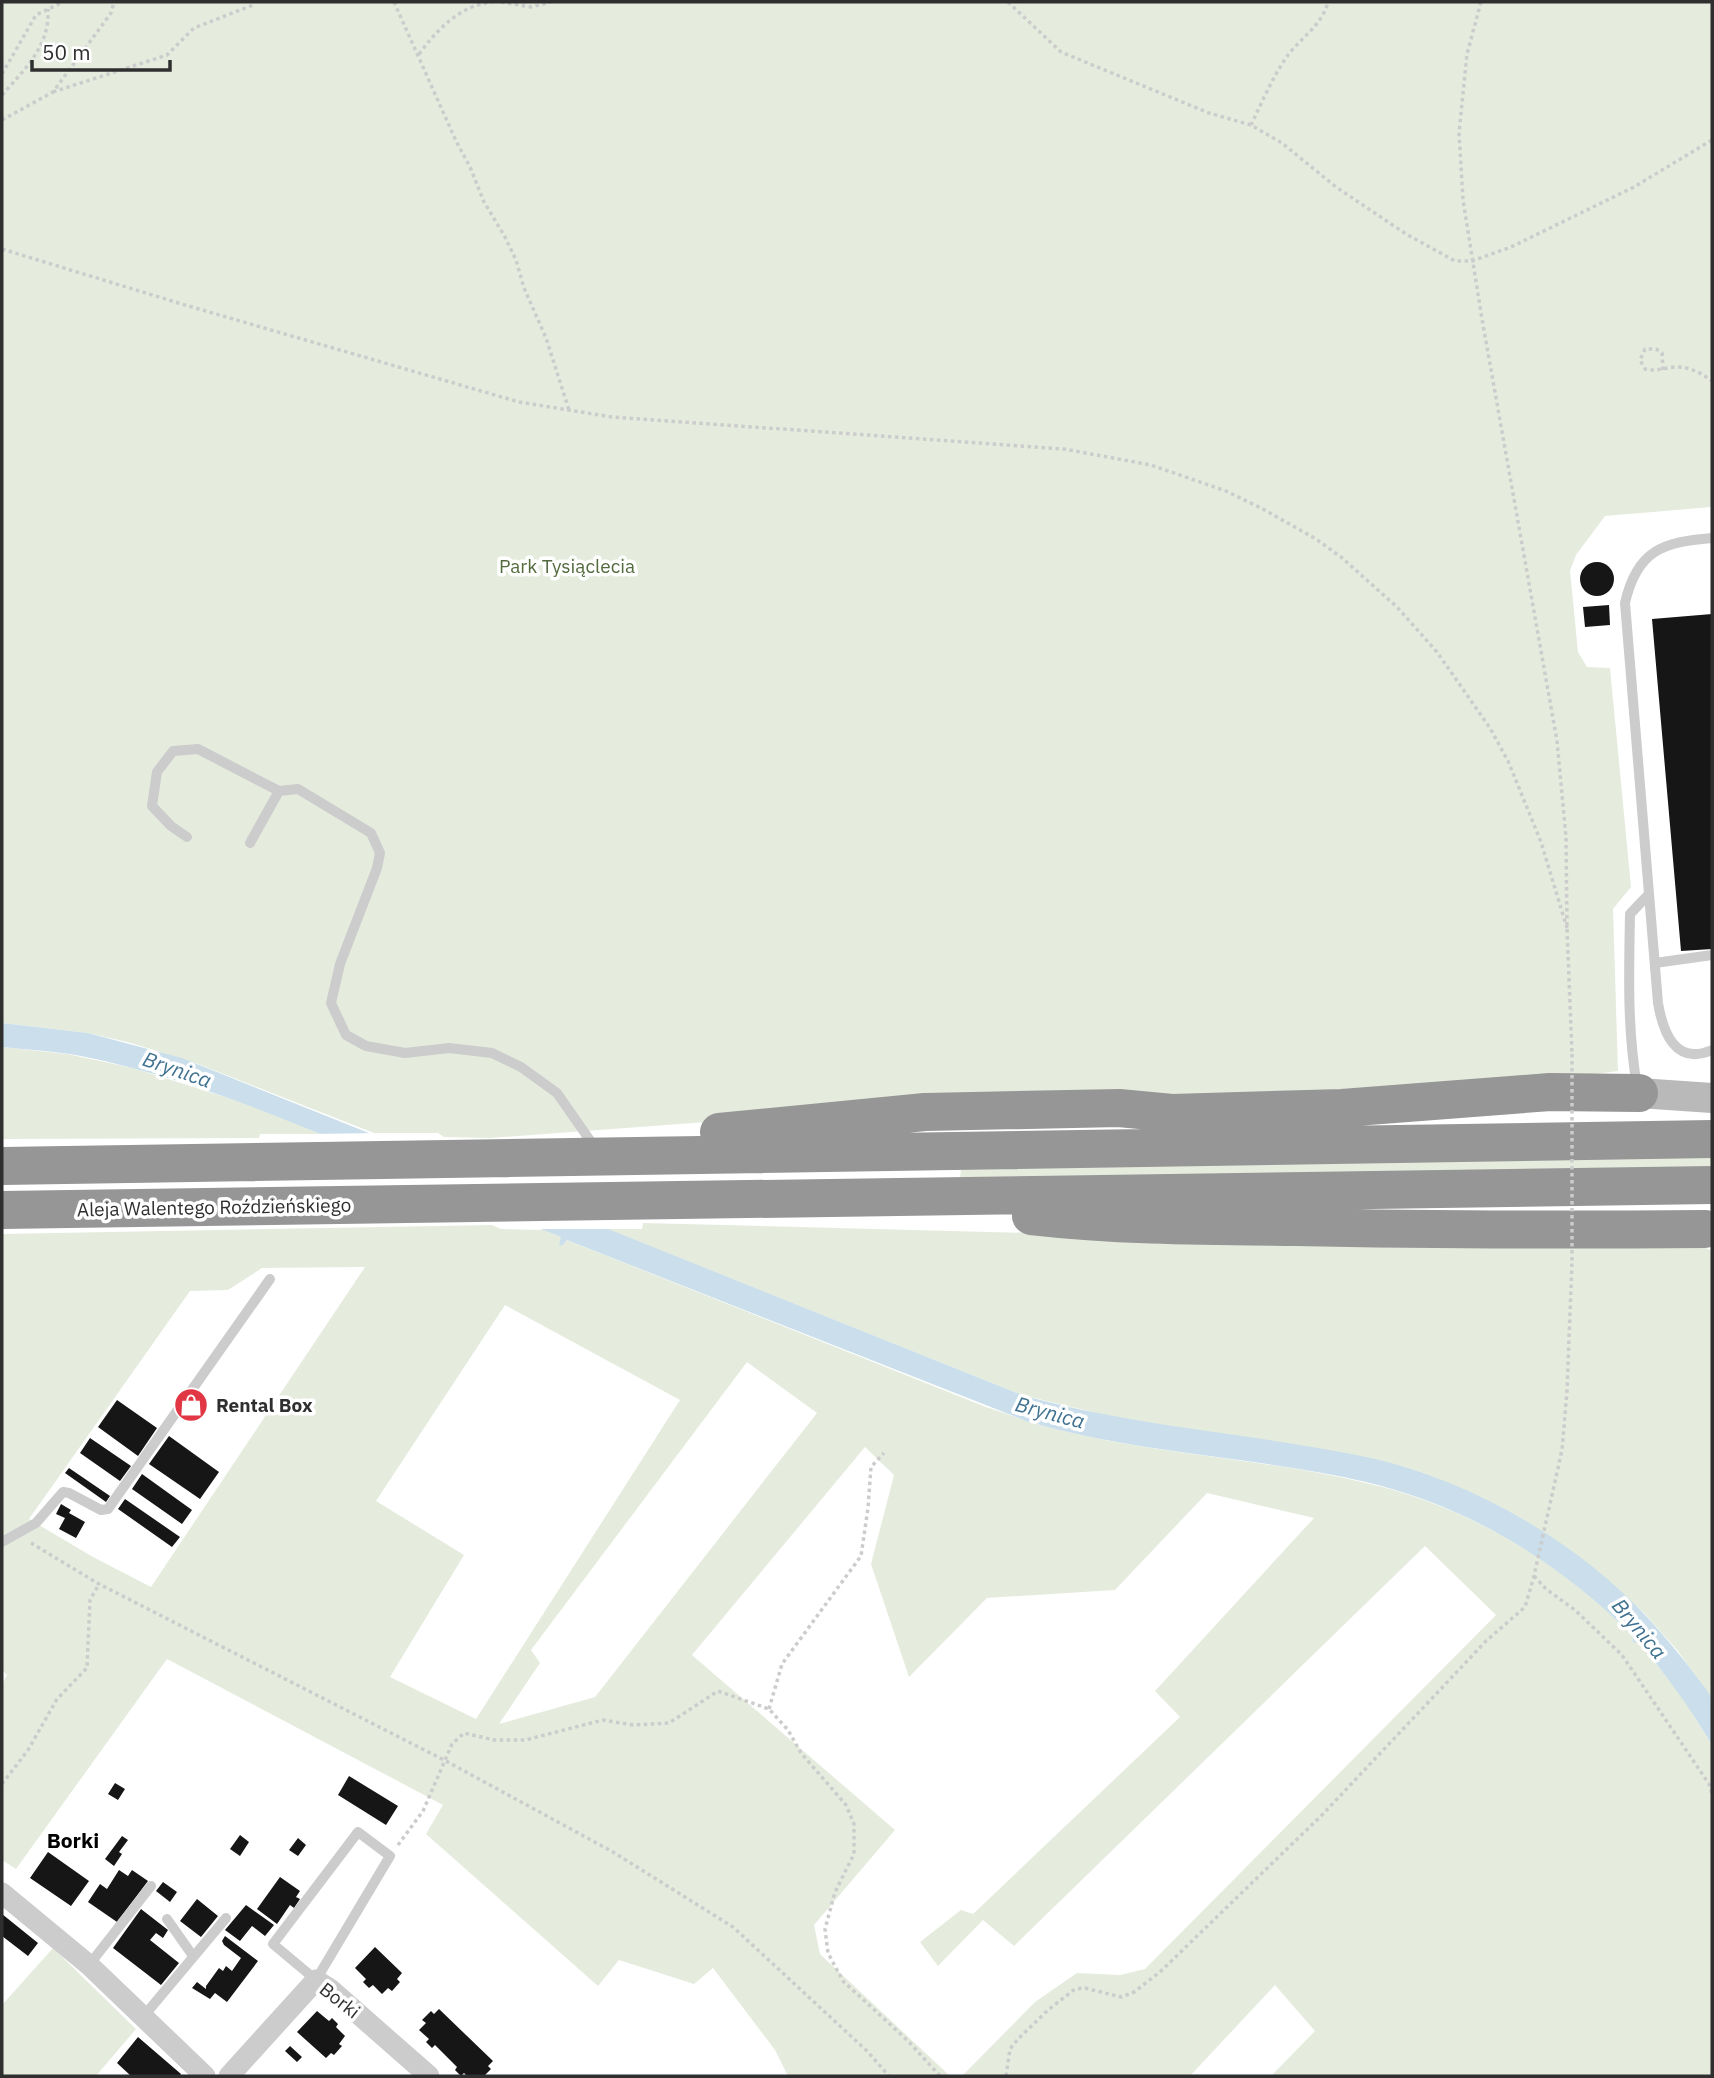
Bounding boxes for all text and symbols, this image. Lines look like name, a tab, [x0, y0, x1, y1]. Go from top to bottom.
scale bar	[32, 28, 170, 72]
text: 50 m	[42, 38, 91, 66]
park label: Park Tysiąclecia	[499, 554, 635, 578]
water label: Brynica	[139, 1044, 215, 1094]
street label: Aleja Walentego Roździeńskiego	[77, 1193, 351, 1221]
shop icon: Rental Box	[172, 1386, 210, 1424]
water label: Brynica	[1012, 1389, 1088, 1435]
place label: Rental Box	[216, 1393, 313, 1417]
water label: Brynica	[1606, 1592, 1673, 1665]
district label: Borki	[47, 1826, 99, 1854]
street label: Borki	[315, 1977, 365, 2023]

